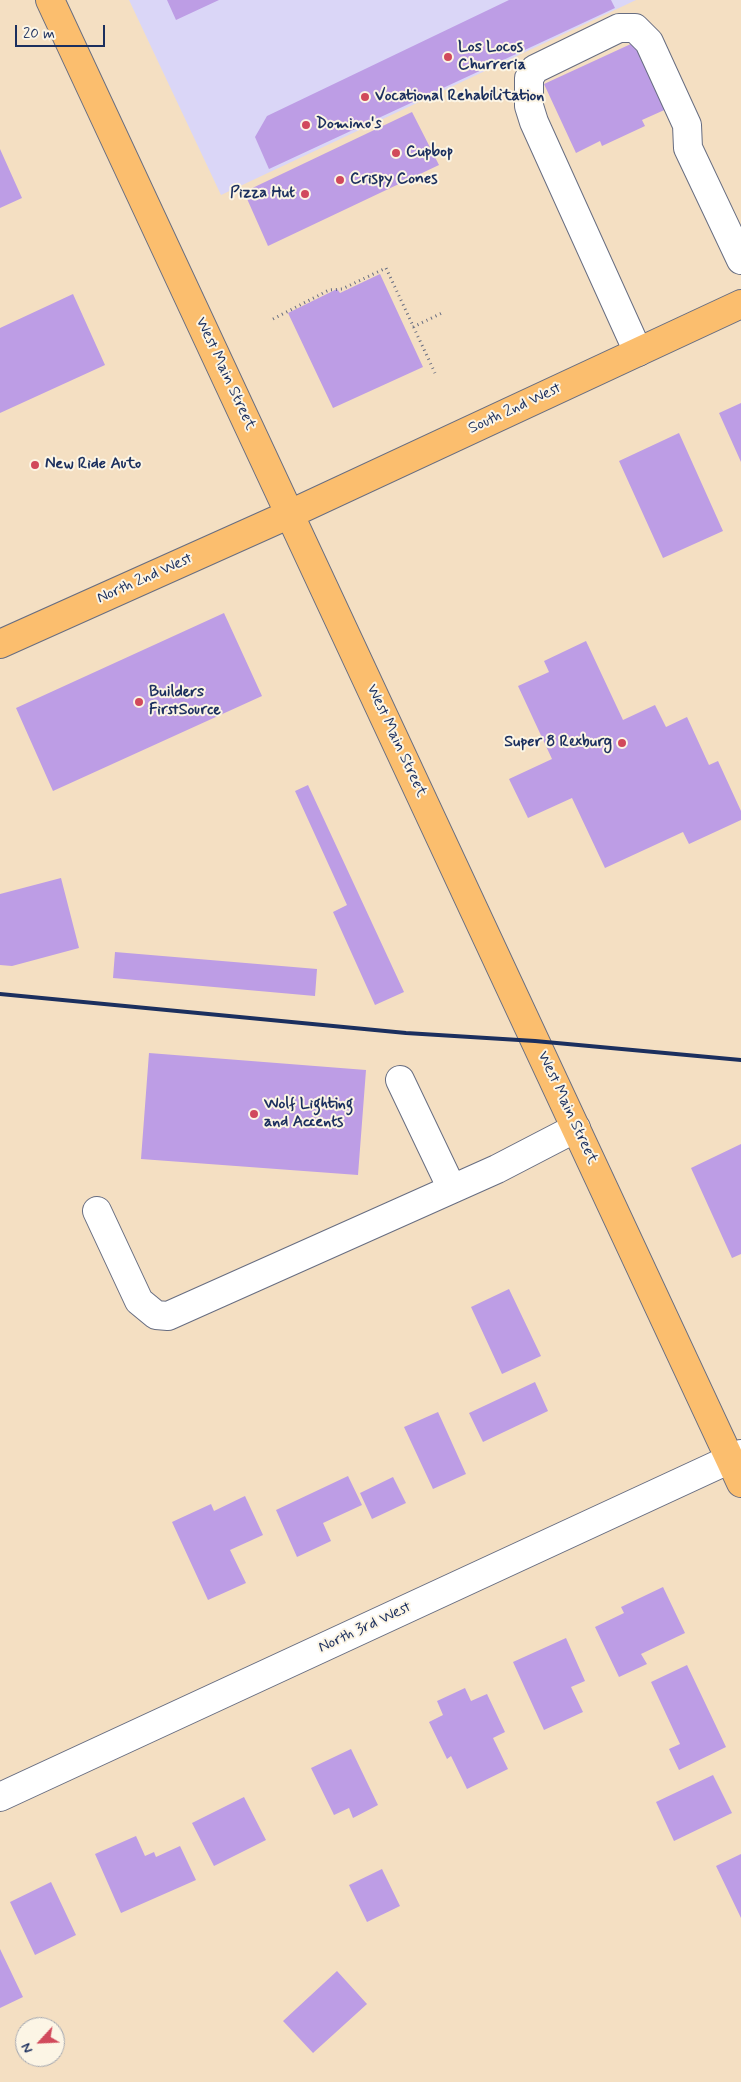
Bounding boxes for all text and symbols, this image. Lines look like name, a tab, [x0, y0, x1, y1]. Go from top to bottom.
scale bar	[18, 15, 108, 47]
text: 20 m	[23, 24, 55, 44]
place label: Los Locos Churreria	[458, 38, 526, 76]
marker: Los Locos Churreria	[442, 51, 454, 63]
place label: Vocational Rehabilitation	[375, 87, 544, 107]
marker: Vocational Rehabilitation	[359, 91, 371, 103]
place label: Domino's	[316, 115, 382, 135]
marker: Domino's	[300, 119, 312, 131]
place label: Cupbop	[406, 143, 453, 163]
marker: Cupbop	[390, 147, 402, 159]
place label: Crispy Cones	[350, 170, 438, 190]
marker: Crispy Cones	[334, 174, 346, 186]
place label: Pizza Hut	[230, 184, 295, 204]
marker: Pizza Hut	[299, 188, 311, 200]
street label: West Main Street	[190, 315, 260, 433]
street label: South 2nd West	[466, 379, 564, 439]
place label: New Ride Auto	[45, 455, 141, 475]
marker: New Ride Auto	[29, 459, 41, 471]
street label: North 2nd West	[94, 549, 196, 609]
street label: West Main Street	[361, 682, 431, 800]
place label: Builders FirstSource	[149, 683, 221, 721]
marker: Builders FirstSource	[133, 696, 145, 708]
place label: Super 8 Rexburg	[504, 733, 612, 753]
marker: Super 8 Rexburg	[616, 737, 628, 749]
street label: West Main Street	[532, 1049, 602, 1167]
place label: Wolf Lighting and Accents	[264, 1095, 353, 1133]
marker: Wolf Lighting and Accents	[248, 1108, 260, 1120]
street label: North 3rd West	[316, 1598, 414, 1658]
north arrow	[15, 2017, 65, 2067]
text: N	[17, 2040, 37, 2056]

